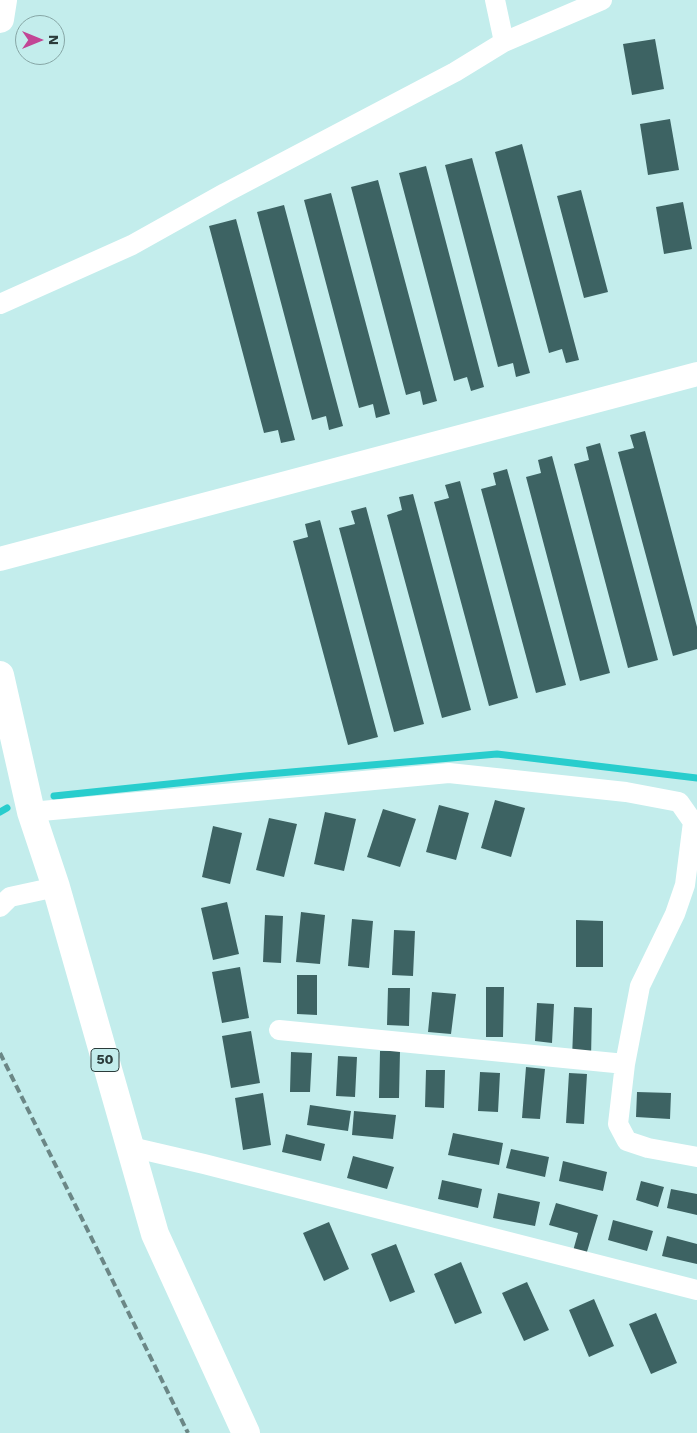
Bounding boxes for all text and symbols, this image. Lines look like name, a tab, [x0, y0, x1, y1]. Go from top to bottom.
north arrow	[15, 15, 65, 65]
text: N	[46, 35, 62, 45]
road number: 50	[91, 1048, 119, 1072]

